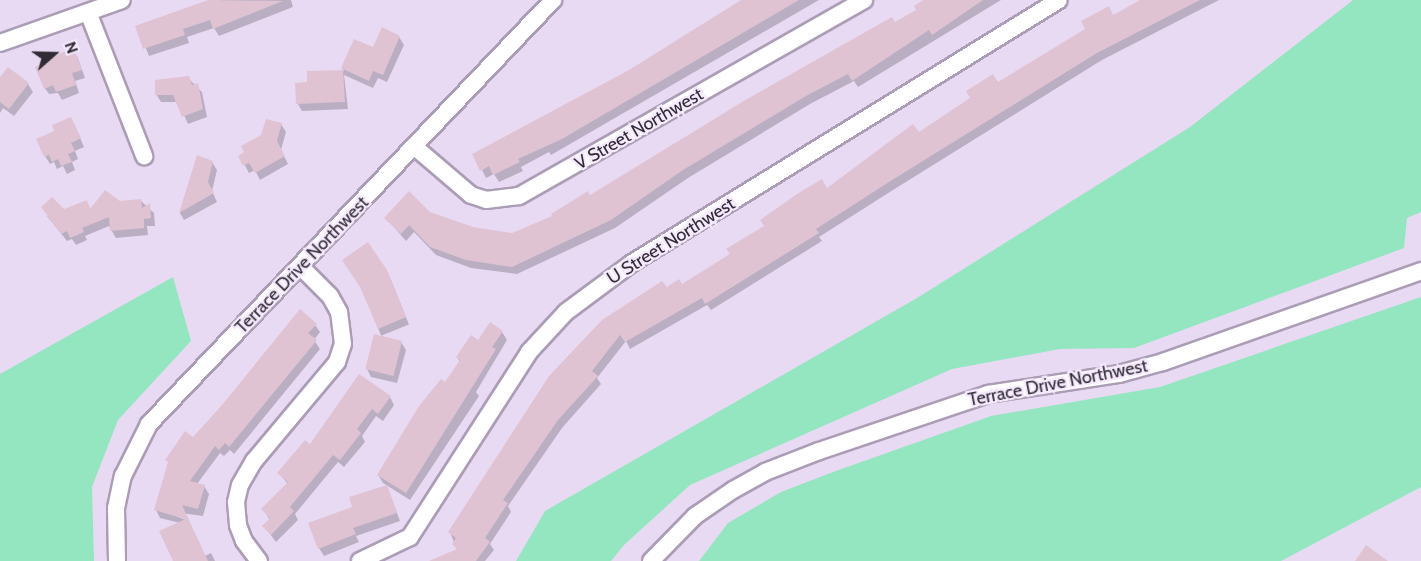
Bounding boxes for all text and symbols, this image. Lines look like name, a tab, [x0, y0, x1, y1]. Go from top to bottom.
north arrow	[24, 24, 84, 84]
text: N	[61, 39, 82, 56]
street label: V Street Northwest	[571, 83, 707, 175]
street label: Terrace Drive Northwest	[231, 192, 373, 338]
street label: U Street Northwest	[603, 193, 739, 289]
street label: Terrace Drive Northwest	[966, 355, 1150, 411]

